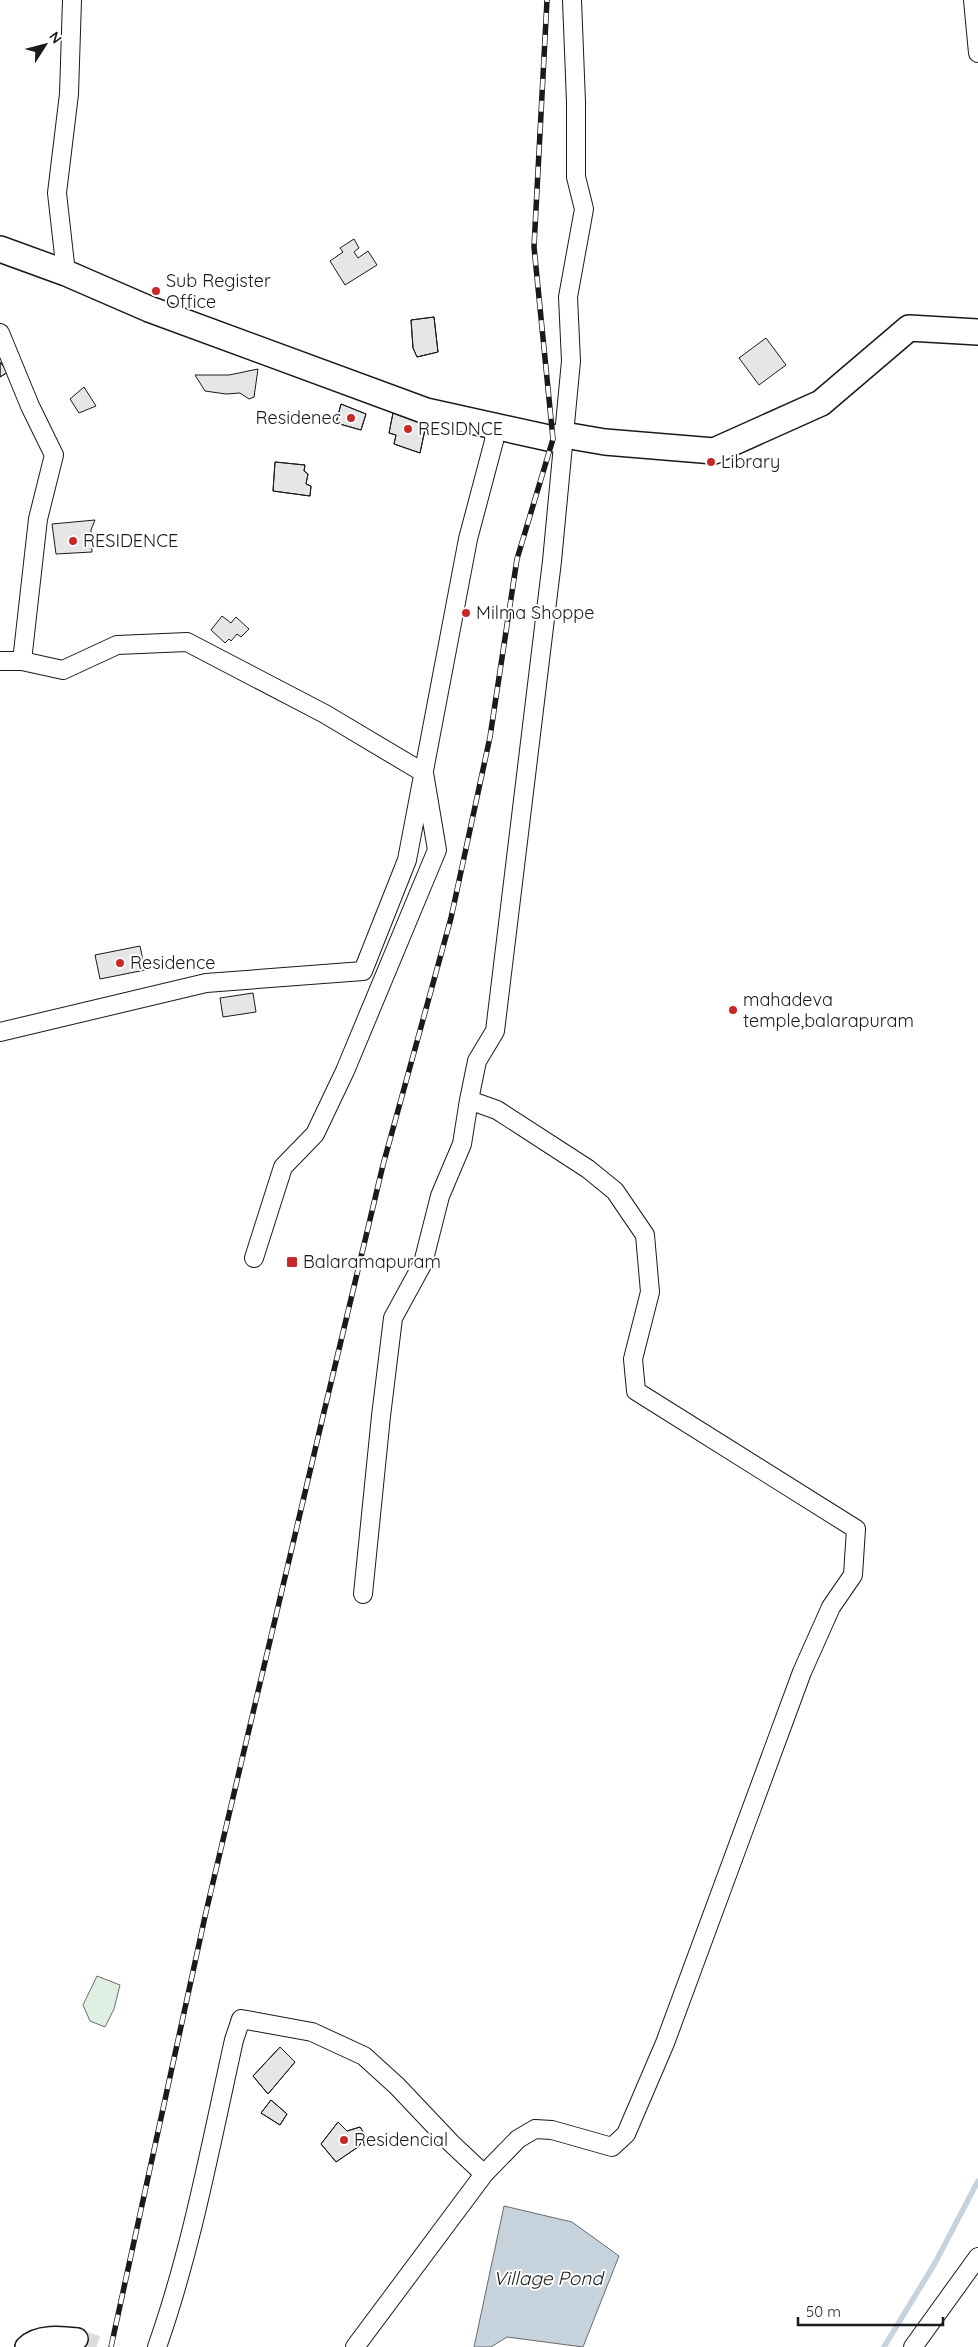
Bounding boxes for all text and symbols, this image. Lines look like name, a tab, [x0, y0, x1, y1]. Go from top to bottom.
north arrow	[20, 20, 70, 70]
text: N	[45, 28, 66, 47]
place label: Sub Register Office	[166, 269, 271, 313]
marker: Sub Register Office	[150, 285, 162, 297]
place label: Residenec	[256, 406, 341, 429]
marker: Residenec	[345, 412, 357, 424]
place label: RESIDNCE	[418, 417, 503, 440]
marker: RESIDNCE	[402, 423, 414, 435]
place label: Library	[721, 450, 780, 473]
marker: Library	[705, 456, 717, 468]
place label: RESIDENCE	[83, 529, 178, 552]
marker: RESIDENCE	[67, 535, 79, 547]
place label: Milma Shoppe	[476, 601, 594, 624]
marker: Milma Shoppe	[460, 607, 472, 619]
place label: Residence	[130, 951, 215, 974]
marker: Residence	[114, 957, 126, 969]
place label: mahadeva temple,balarapuram	[743, 988, 914, 1032]
marker: mahadeva temple,balarapuram	[727, 1004, 739, 1016]
place label: Balaramapuram	[303, 1250, 441, 1273]
marker: Balaramapuram	[285, 1255, 299, 1269]
place label: Residencial	[354, 2128, 448, 2151]
marker: Residencial	[338, 2134, 350, 2146]
water label: Village Pond	[493, 2266, 605, 2290]
scale bar	[798, 2294, 943, 2326]
text: 50 m	[806, 2302, 841, 2321]

